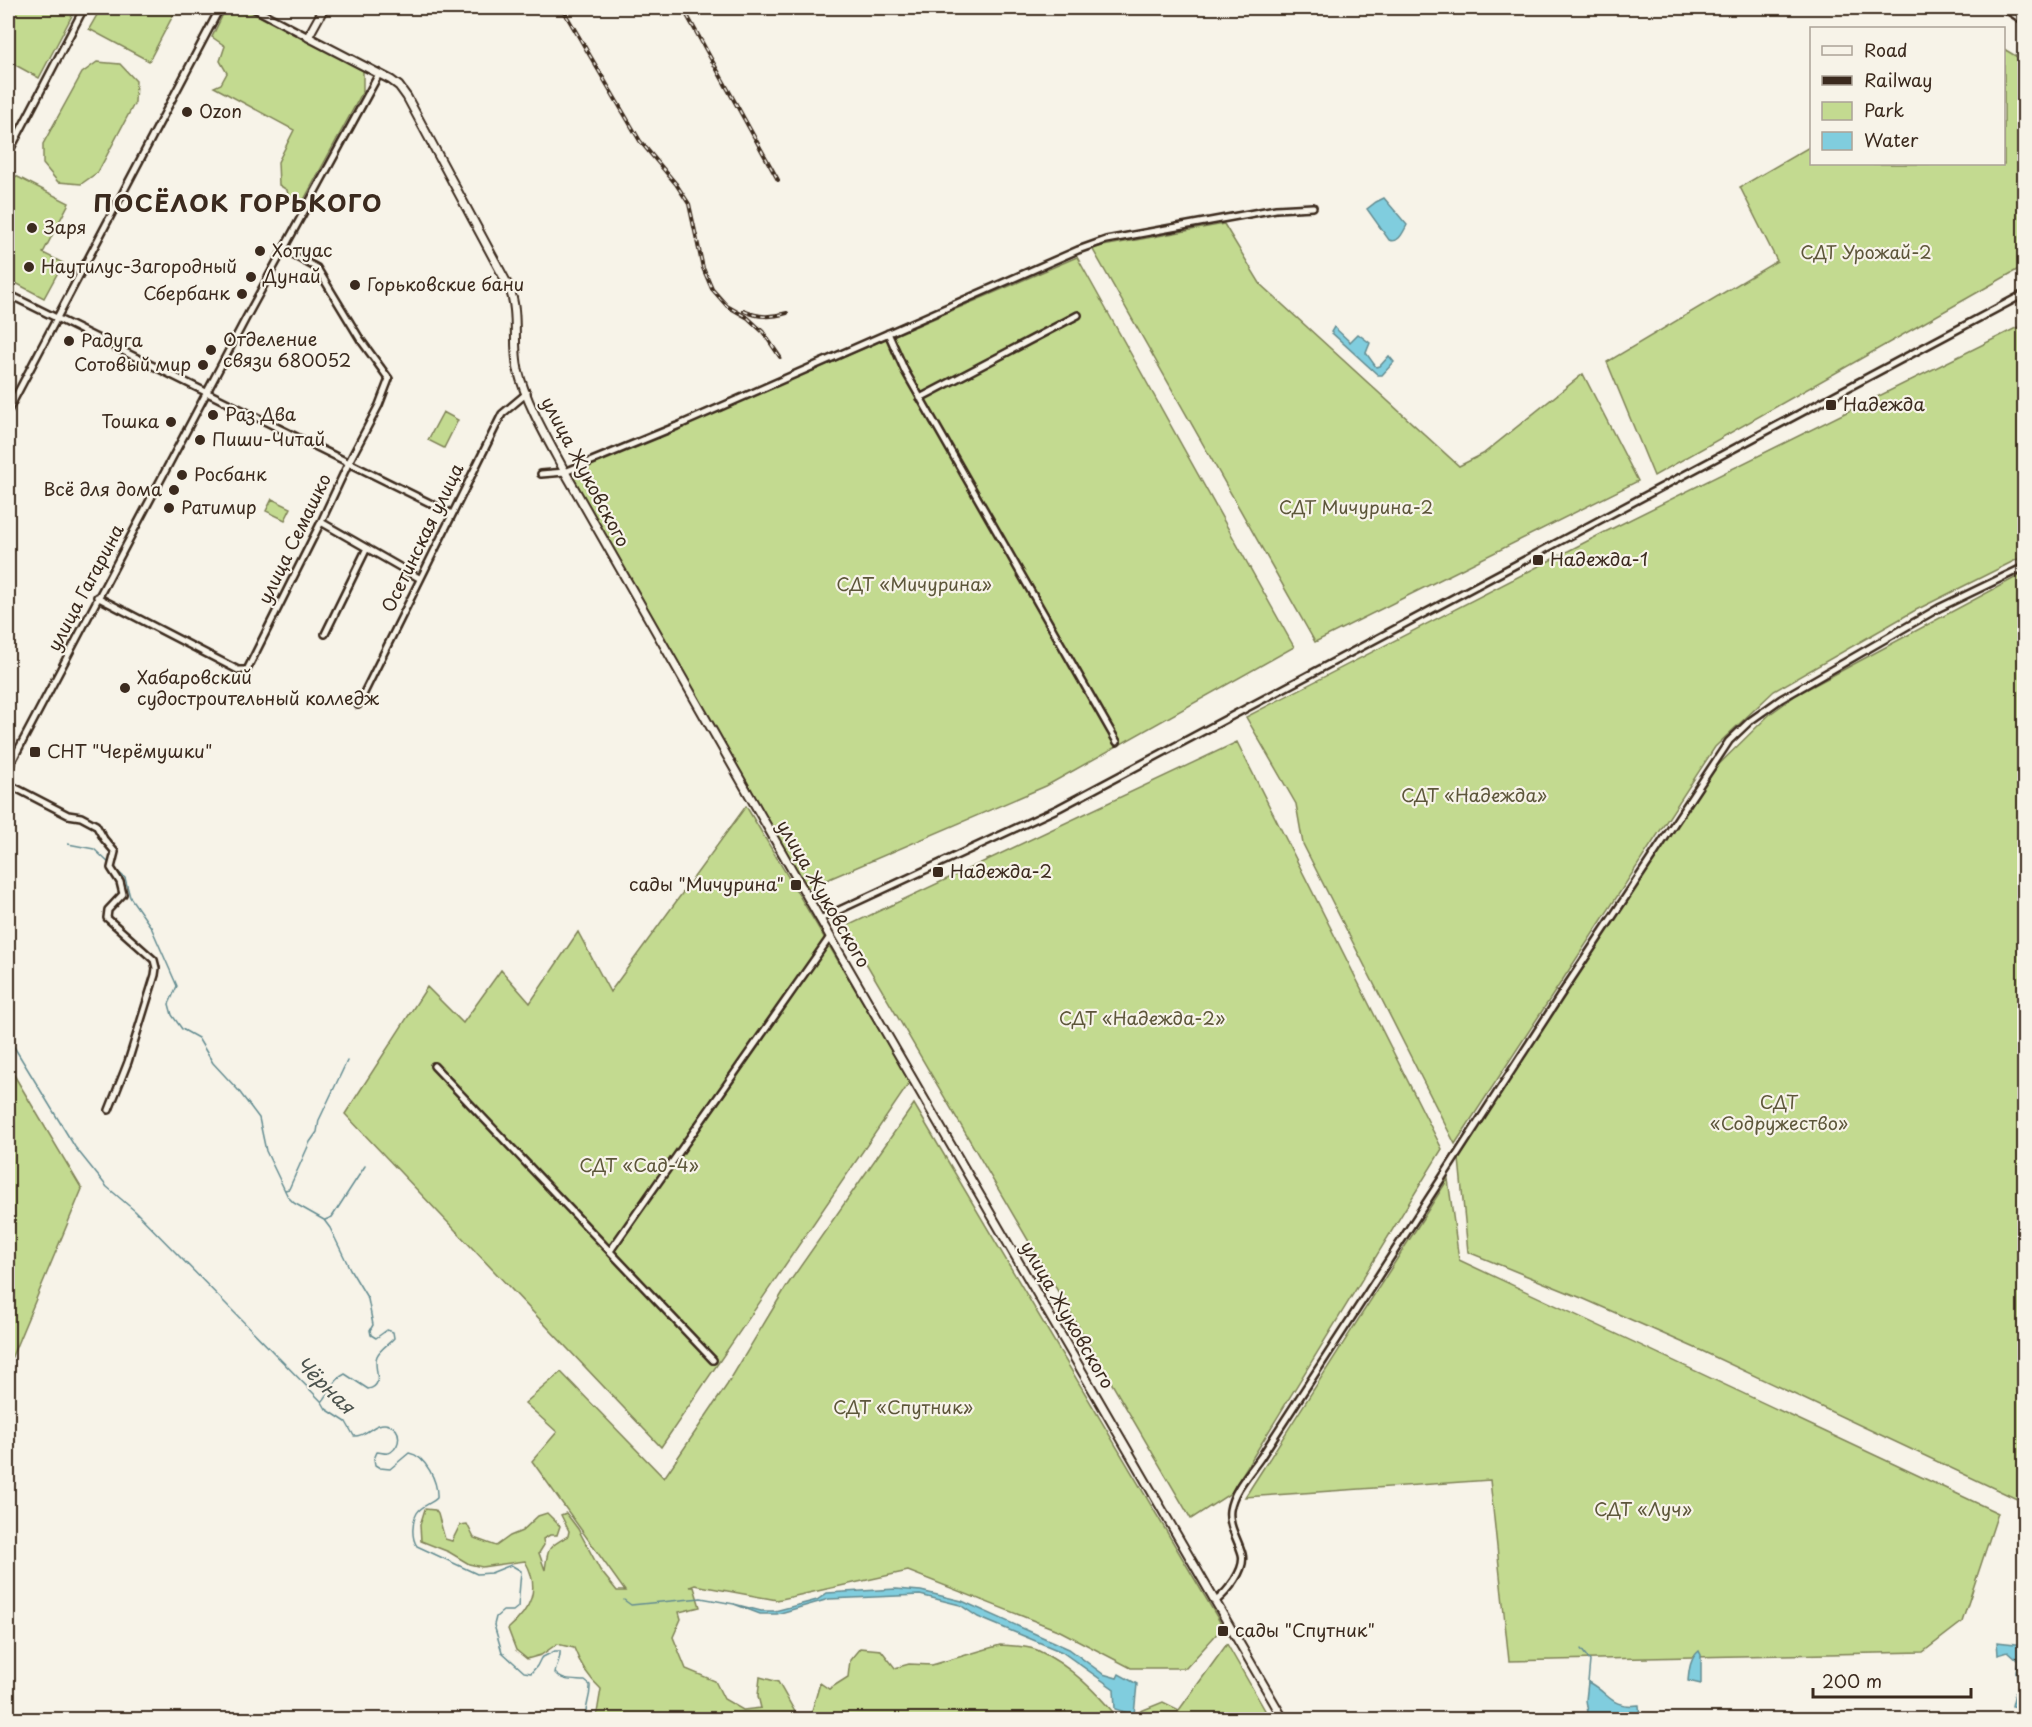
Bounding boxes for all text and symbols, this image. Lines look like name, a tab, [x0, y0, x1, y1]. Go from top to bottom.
legend	[1810, 27, 2005, 165]
text: Road	[1864, 36, 1908, 63]
text: Railway	[1864, 66, 1932, 93]
text: Park	[1864, 96, 1904, 123]
place label: Ozon	[199, 97, 242, 124]
marker: Ozon	[180, 105, 194, 119]
text: Water	[1864, 126, 1919, 153]
district label: ПОСЁЛОК ГОРЬКОГО	[93, 184, 383, 220]
place label: Заря	[44, 213, 87, 240]
marker: Заря	[25, 221, 39, 235]
place label: Хотуас	[272, 236, 332, 263]
park label: СДТ Урожай-2	[1800, 238, 1932, 265]
marker: Хотуас	[253, 244, 267, 258]
place label: Наутилус-Загородный	[41, 252, 237, 279]
marker: Наутилус-Загородный	[22, 260, 36, 274]
place label: Дунай	[262, 262, 321, 289]
marker: Дунай	[244, 270, 258, 284]
place label: Горьковские бани	[367, 270, 524, 297]
marker: Горьковские бани	[348, 278, 362, 292]
place label: Сбербанк	[143, 279, 230, 306]
marker: Сбербанк	[235, 287, 249, 301]
place label: Отделение связи 680052	[223, 325, 351, 373]
place label: Радуга	[81, 326, 143, 353]
marker: Радуга	[62, 334, 76, 348]
marker: Отделение связи 680052	[204, 343, 218, 357]
place label: Сотовый мир	[74, 350, 191, 377]
marker: Сотовый мир	[196, 358, 210, 372]
place label: Надежда	[1843, 390, 1925, 417]
street label: улица Жуковского	[535, 391, 637, 551]
marker: Надежда	[1824, 398, 1838, 412]
place label: Раз Два	[225, 400, 297, 427]
place label: Тошка	[101, 407, 160, 434]
marker: Раз Два	[206, 408, 220, 422]
marker: Тошка	[164, 415, 178, 429]
place label: Пиши-Читай	[212, 425, 325, 452]
marker: Пиши-Читай	[193, 433, 207, 447]
street label: Осетинская улица	[374, 458, 470, 616]
place label: Росбанк	[194, 460, 267, 487]
marker: Росбанк	[175, 468, 189, 482]
street label: улица Семашко	[250, 469, 337, 608]
place label: Всё для дома	[43, 475, 162, 502]
marker: Всё для дома	[167, 483, 181, 497]
place label: Ратимир	[181, 493, 257, 520]
park label: СДТ Мичурина-2	[1279, 493, 1433, 520]
marker: Ратимир	[162, 501, 176, 515]
street label: улица Гагарина	[40, 518, 130, 656]
place label: Надежда-1	[1550, 545, 1648, 572]
marker: Надежда-1	[1531, 553, 1545, 567]
park label: СДТ «Мичурина»	[836, 570, 992, 597]
place label: Хабаровский судостроительный колледж	[137, 663, 379, 711]
marker: Хабаровский судостроительный колледж	[118, 681, 132, 695]
place label: СНТ "Черёмушки"	[47, 737, 212, 764]
marker: СНТ "Черёмушки"	[28, 745, 42, 759]
park label: СДТ «Надежда»	[1401, 781, 1547, 808]
street label: улица Жуковского	[771, 814, 878, 972]
place label: Надежда-2	[950, 857, 1052, 884]
marker: Надежда-2	[931, 865, 945, 879]
place label: сады "Мичурина"	[629, 870, 784, 897]
marker: сады "Мичурина"	[789, 878, 803, 892]
park label: СДТ «Надежда-2»	[1059, 1004, 1225, 1031]
park label: СДТ «Содружество»	[1710, 1088, 1848, 1136]
park label: СДТ «Сад-4»	[579, 1151, 699, 1178]
street label: улица Жуковского	[1015, 1235, 1122, 1393]
water label: Чёрная	[289, 1348, 363, 1421]
park label: СДТ «Спутник»	[833, 1393, 973, 1420]
park label: СДТ «Луч»	[1594, 1495, 1692, 1522]
place label: сады "Спутник"	[1235, 1616, 1375, 1643]
marker: сады "Спутник"	[1216, 1624, 1230, 1638]
scale bar	[1813, 1661, 1970, 1699]
text: 200 m	[1822, 1667, 1882, 1694]

